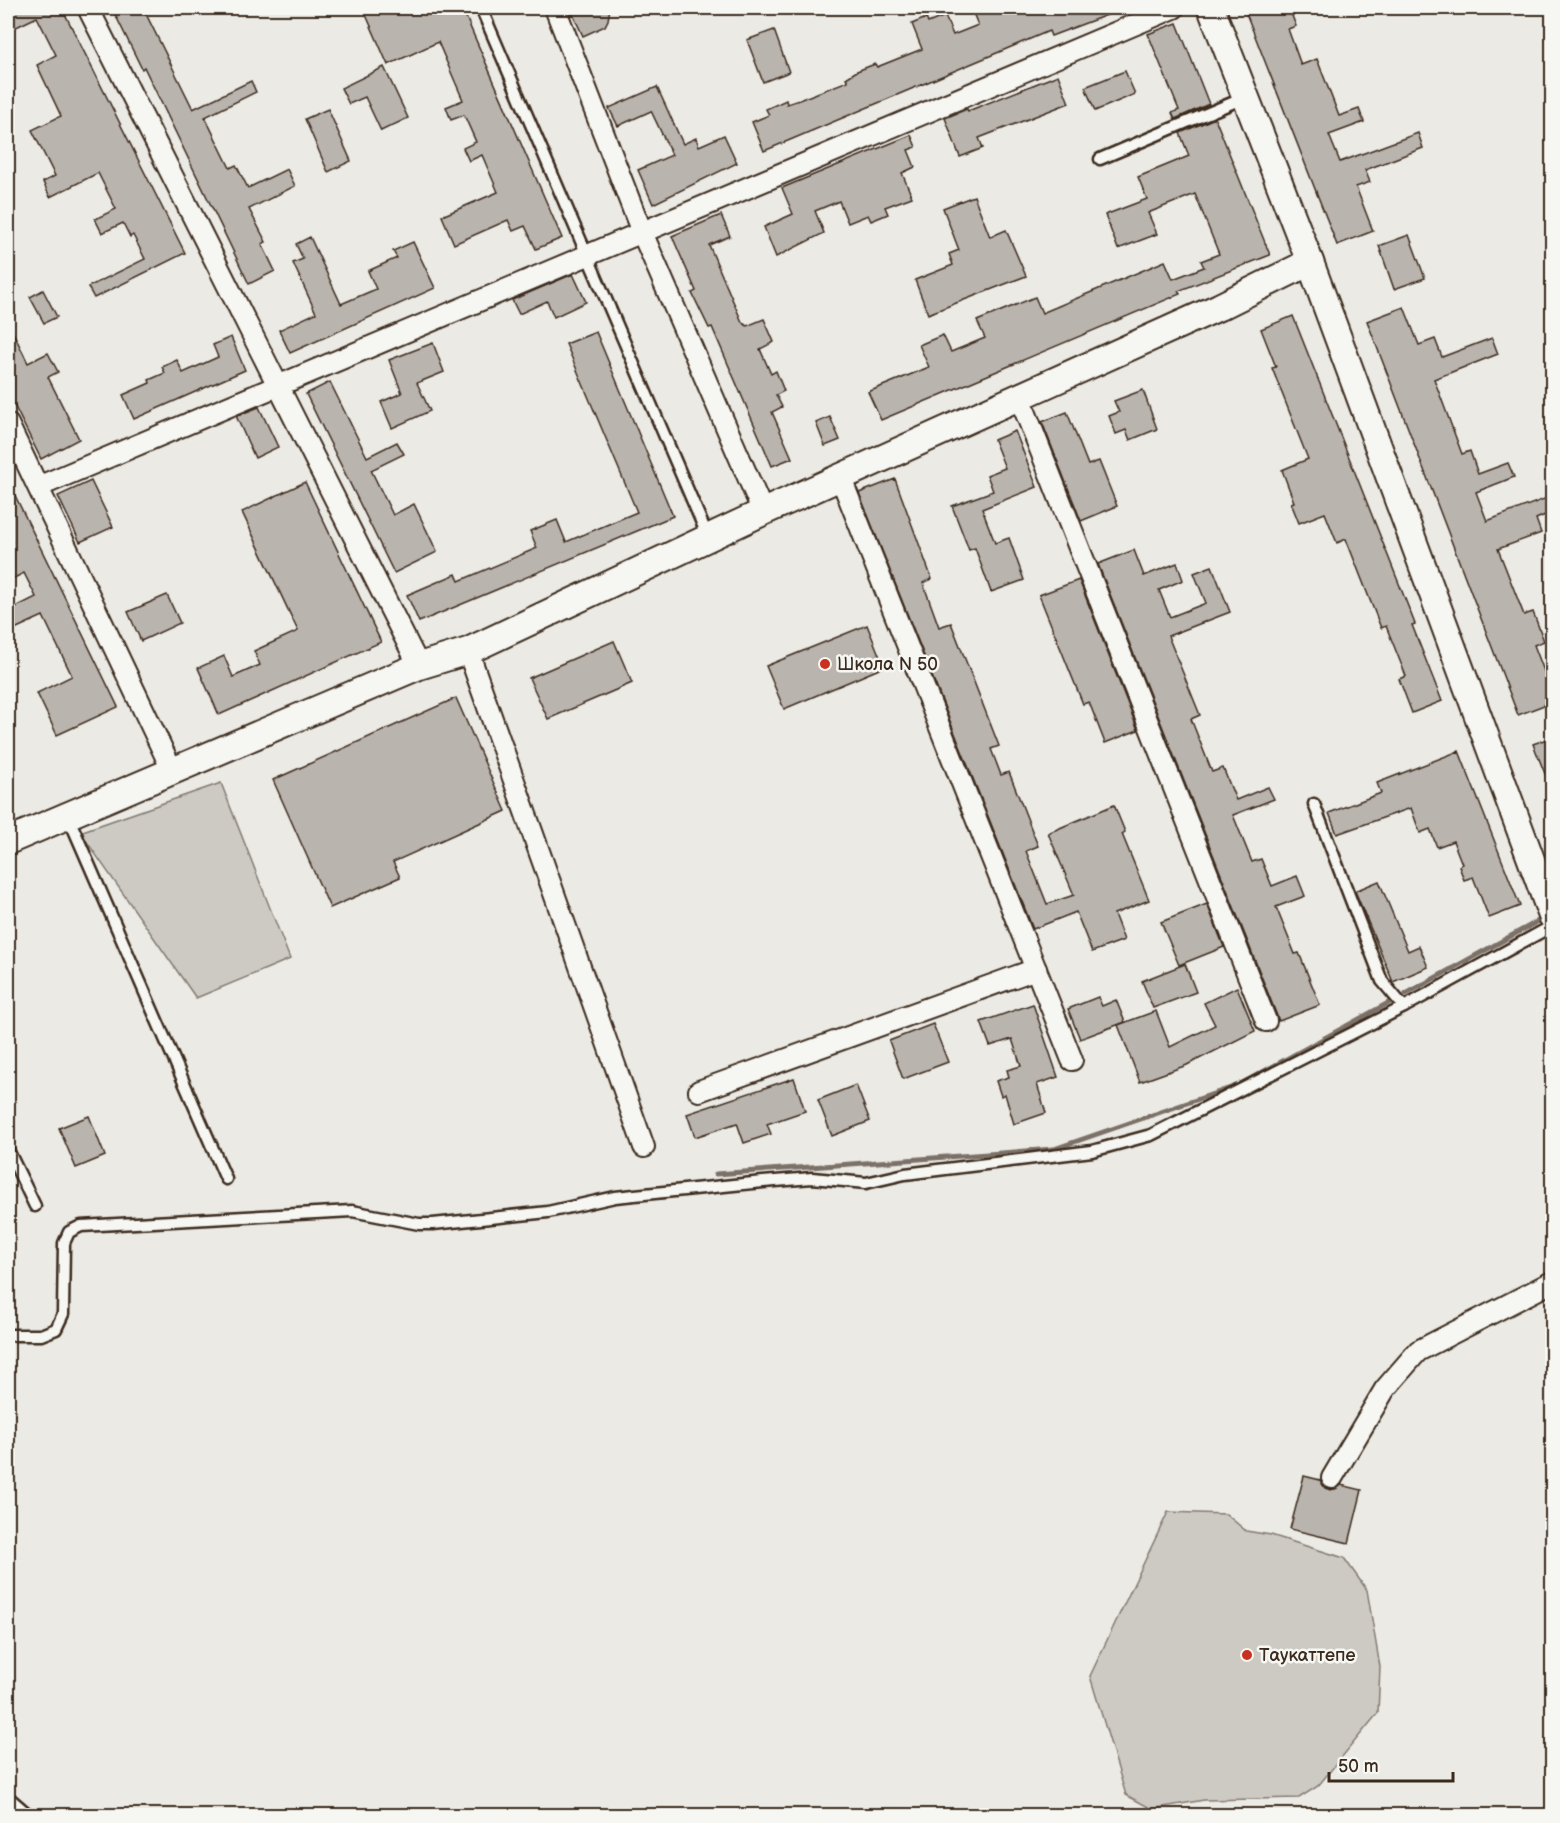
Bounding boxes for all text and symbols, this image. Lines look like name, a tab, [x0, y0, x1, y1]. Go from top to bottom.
place label: Школа N 50	[837, 654, 938, 675]
marker: Школа N 50	[818, 657, 832, 671]
place label: Таукаттепе	[1259, 1645, 1356, 1666]
marker: Таукаттепе	[1240, 1648, 1254, 1662]
scale bar	[1329, 1745, 1454, 1783]
text: 50 m	[1338, 1756, 1379, 1777]

